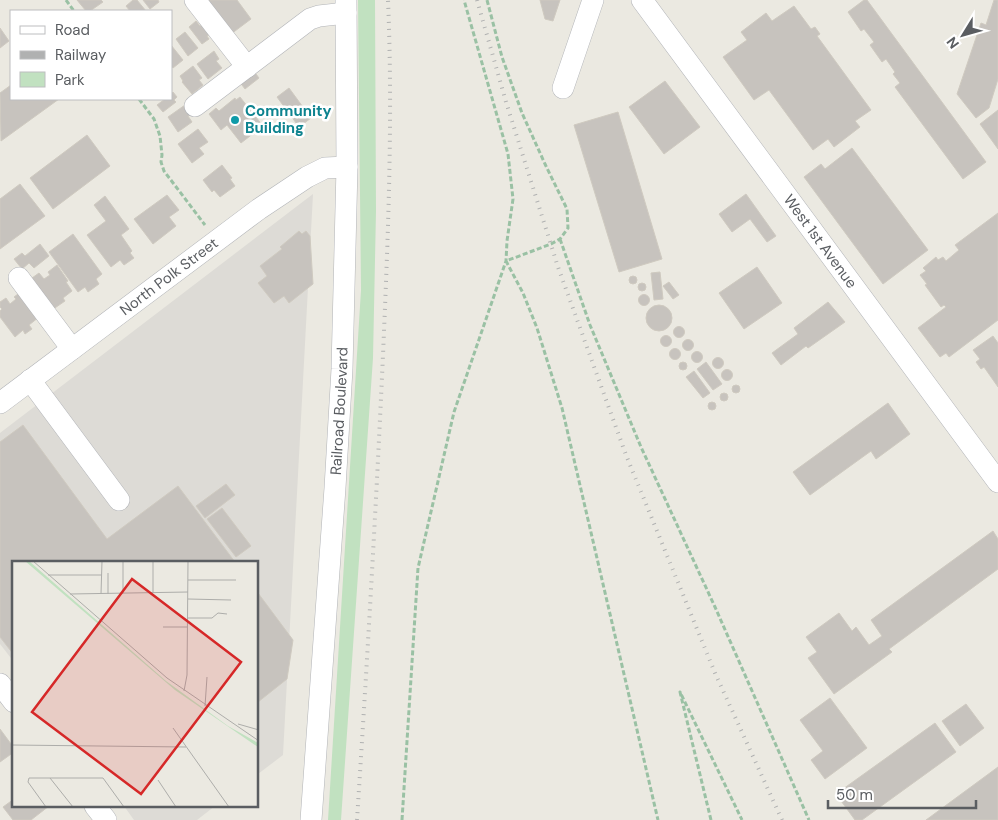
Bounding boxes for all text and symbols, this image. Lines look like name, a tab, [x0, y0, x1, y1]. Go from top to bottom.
legend	[10, 10, 172, 100]
north arrow	[938, 10, 988, 60]
text: Road	[55, 20, 90, 40]
text: N	[942, 33, 963, 52]
text: Railway	[55, 45, 107, 65]
text: Park	[55, 70, 85, 90]
place label: Community Building	[245, 101, 332, 138]
marker: Community Building	[229, 114, 241, 126]
street label: West 1st Avenue	[779, 190, 862, 292]
street label: North Polk Street	[116, 233, 222, 320]
street label: Railroad Boulevard	[326, 347, 353, 476]
inset map	[12, 561, 259, 808]
scale bar	[828, 778, 976, 810]
text: 50 m	[836, 785, 873, 805]

